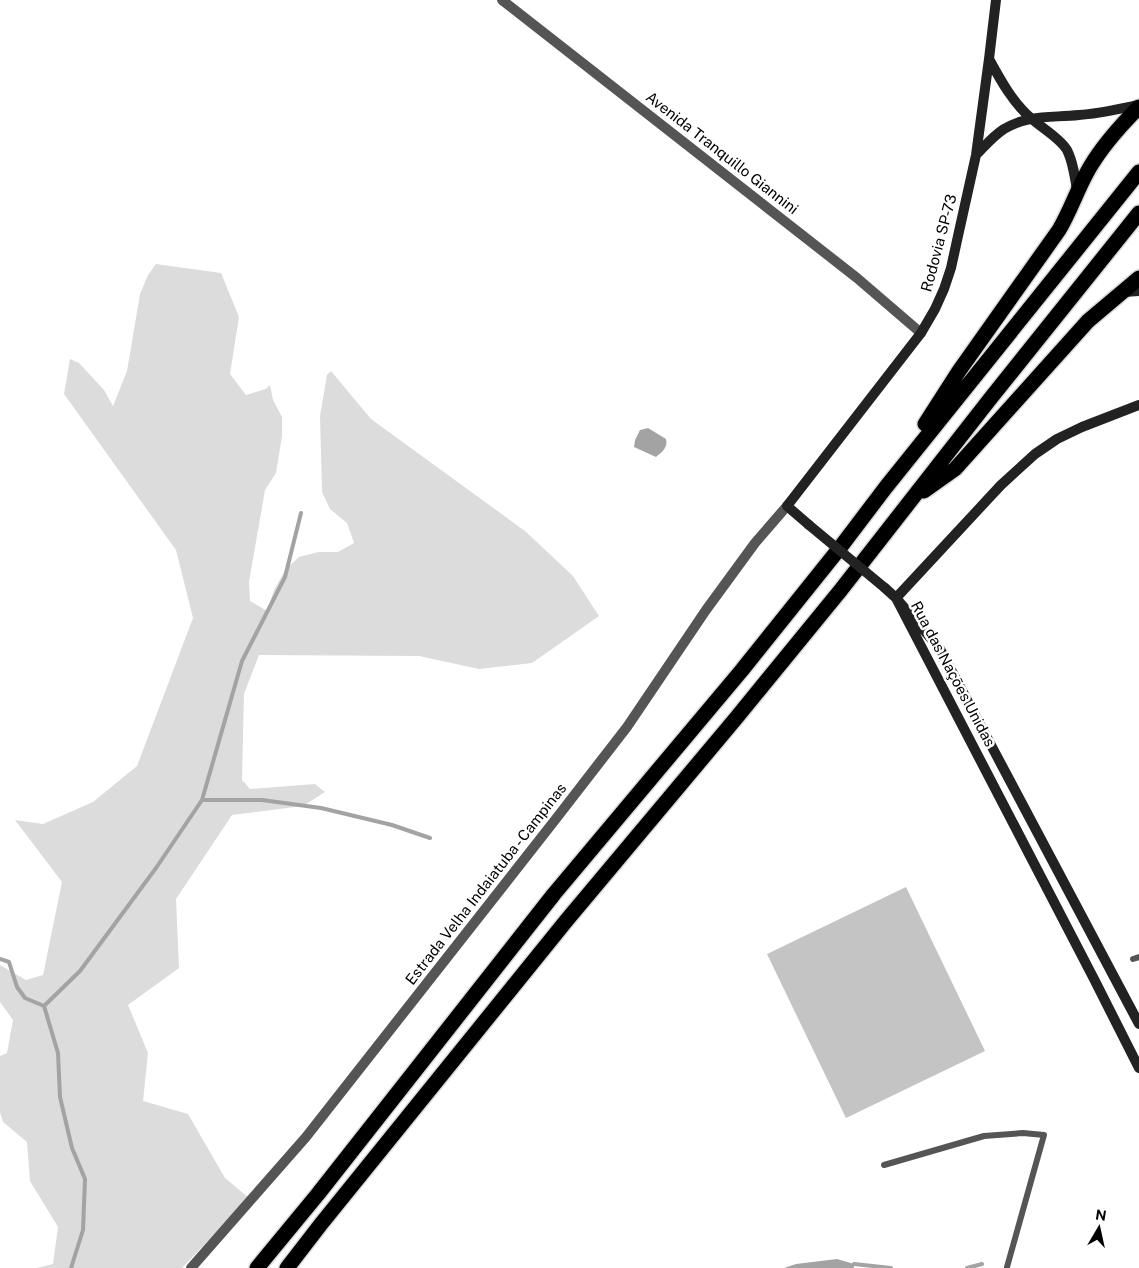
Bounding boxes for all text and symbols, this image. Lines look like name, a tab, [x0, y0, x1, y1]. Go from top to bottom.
street label: Avenida Tranquillo Giannini	[643, 88, 802, 217]
street label: Rodovia SP-73	[917, 192, 960, 293]
street label: Rua das Nações Unidas	[908, 598, 999, 749]
street label: Estrada Velha Indaiatuba - Campinas	[402, 780, 570, 988]
north arrow	[1074, 1203, 1124, 1253]
text: N	[1094, 1206, 1108, 1224]

